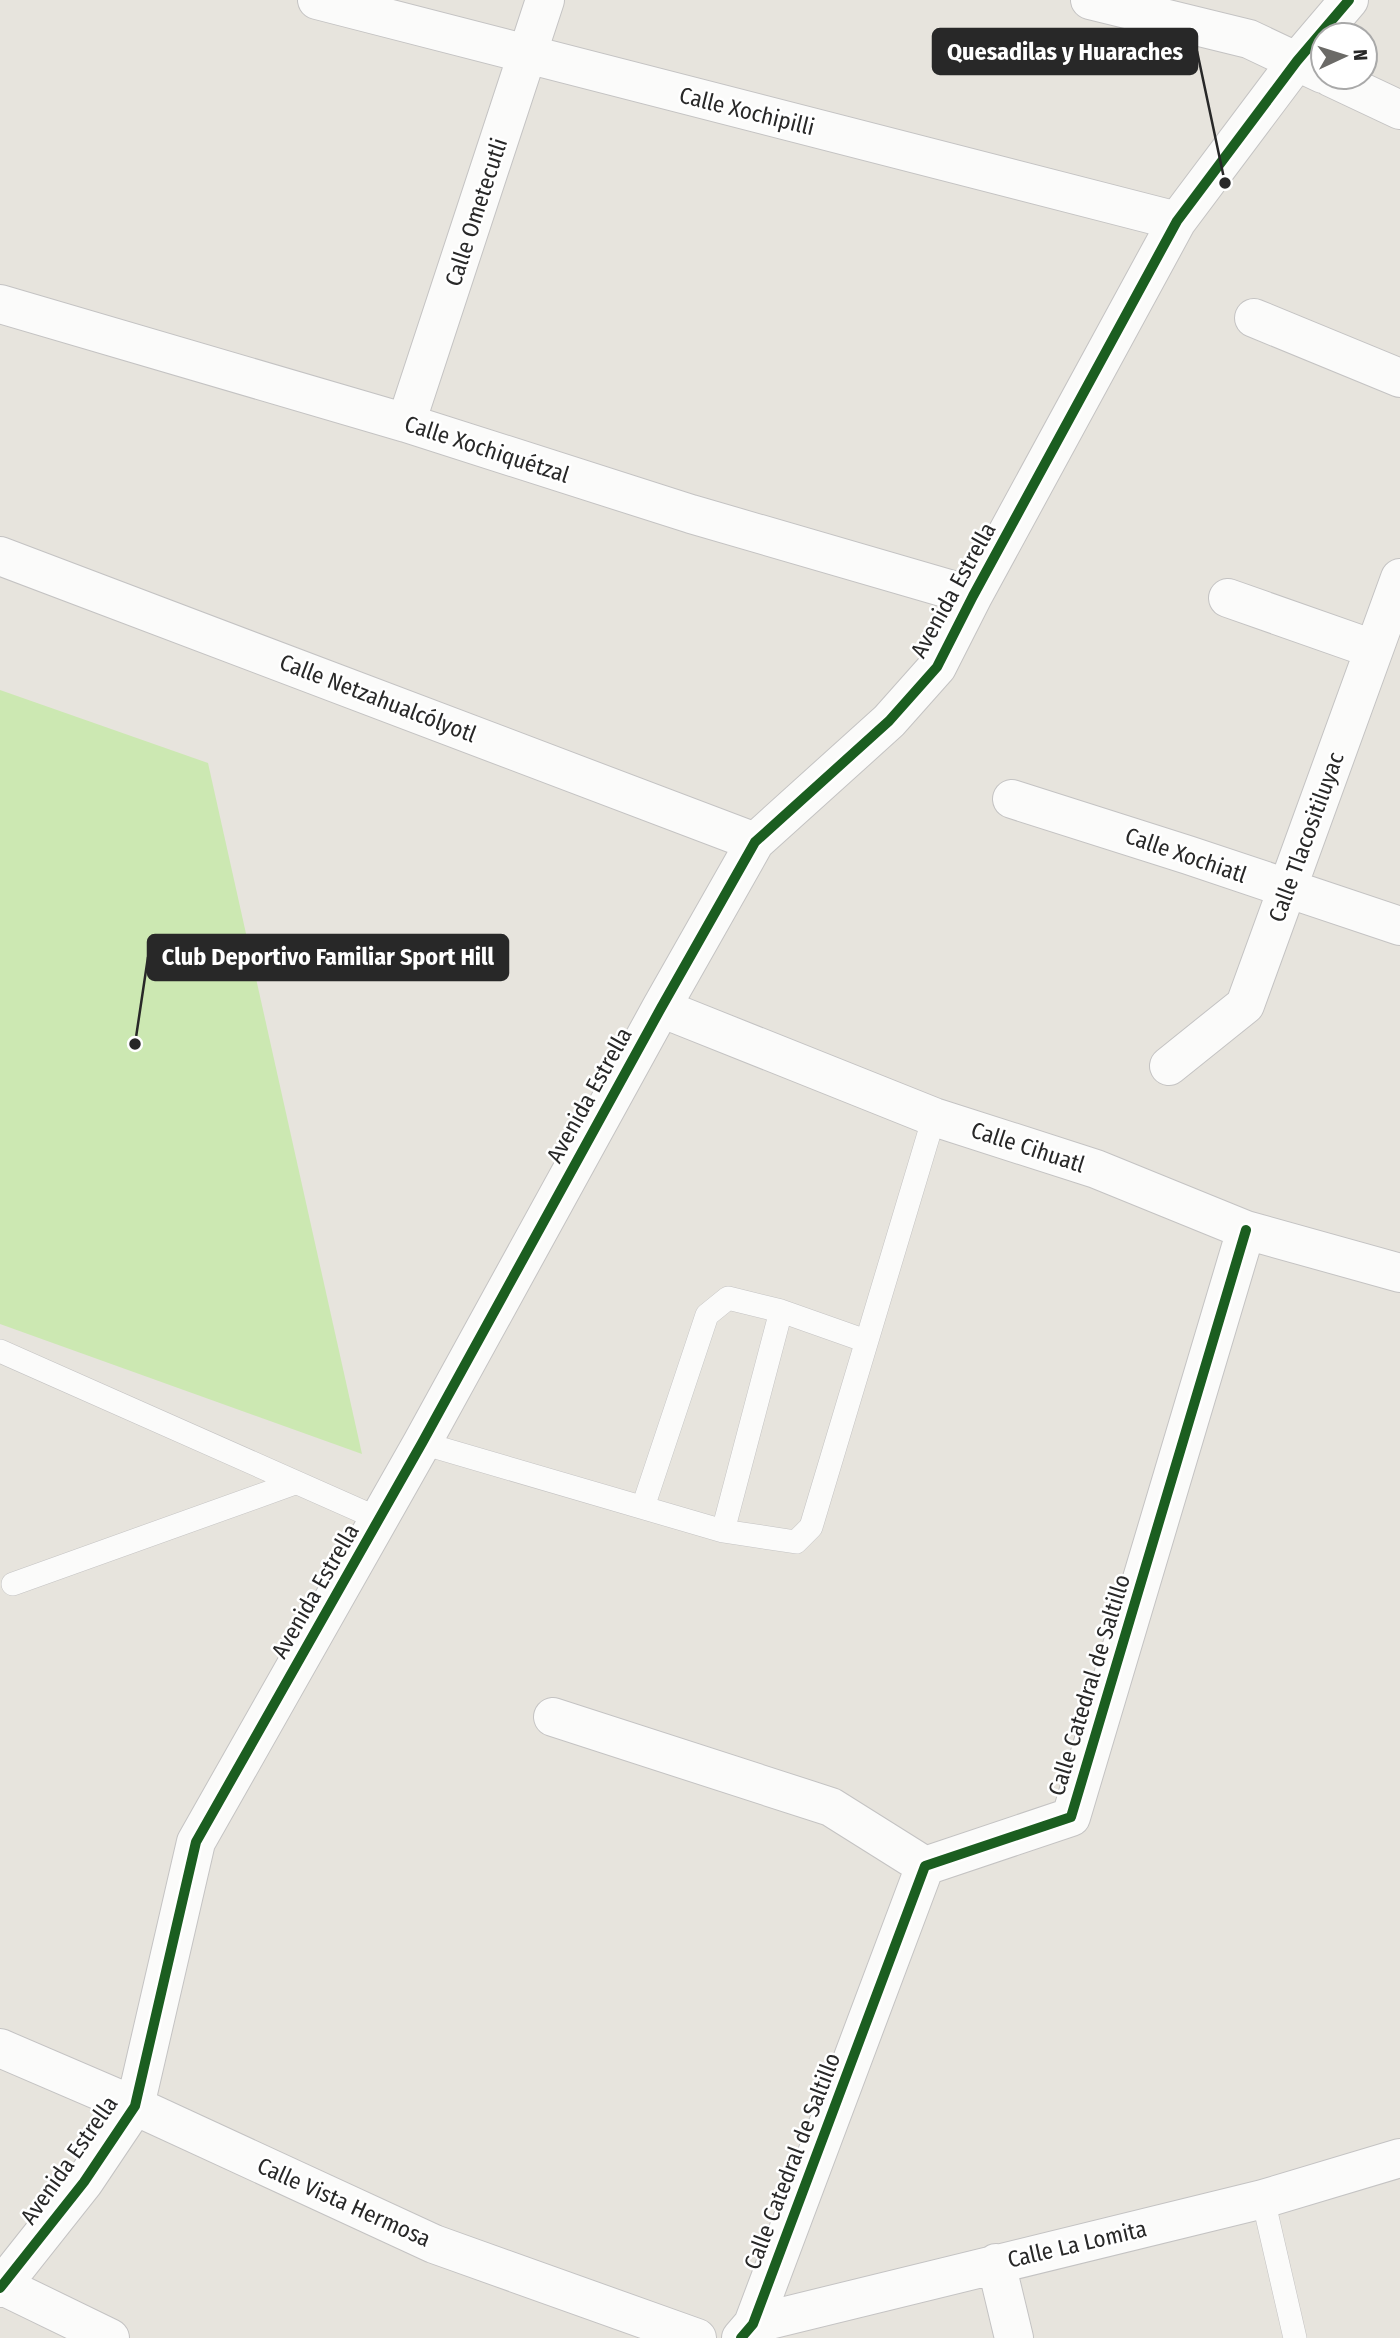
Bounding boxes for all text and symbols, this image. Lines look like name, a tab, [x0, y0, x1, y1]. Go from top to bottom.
north arrow	[1309, 21, 1379, 91]
callout: Quesadilas y Huaraches	[933, 29, 1197, 74]
text: Quesadilas y Huaraches	[947, 38, 1184, 66]
text: N	[1349, 48, 1372, 61]
street label: Calle Xochipilli	[677, 81, 817, 141]
street label: Calle Ometecutli	[439, 134, 513, 290]
street label: Calle Xochiquétzal	[401, 409, 573, 489]
street label: Avenida Estrella	[904, 517, 1002, 663]
street label: Calle Netzahualcólyotl	[276, 648, 480, 748]
street label: Calle Tlacositiluyac	[1262, 748, 1350, 926]
street label: Calle Xochiatl	[1122, 821, 1250, 889]
callout: Club Deportivo Familiar Sport Hill	[148, 935, 508, 980]
text: Club Deportivo Familiar Sport Hill	[162, 943, 495, 971]
street label: Avenida Estrella	[540, 1022, 638, 1168]
street label: Calle Cihuatl	[968, 1116, 1088, 1178]
street label: Avenida Estrella	[265, 1519, 365, 1663]
street label: Calle Catedral de Saltillo	[1042, 1571, 1136, 1799]
street label: Calle Catedral de Saltillo	[738, 2049, 846, 2273]
street label: Avenida Estrella	[14, 2090, 124, 2230]
street label: Calle Vista Hermosa	[253, 2151, 435, 2253]
street label: Calle La Lomita	[1005, 2214, 1149, 2274]

